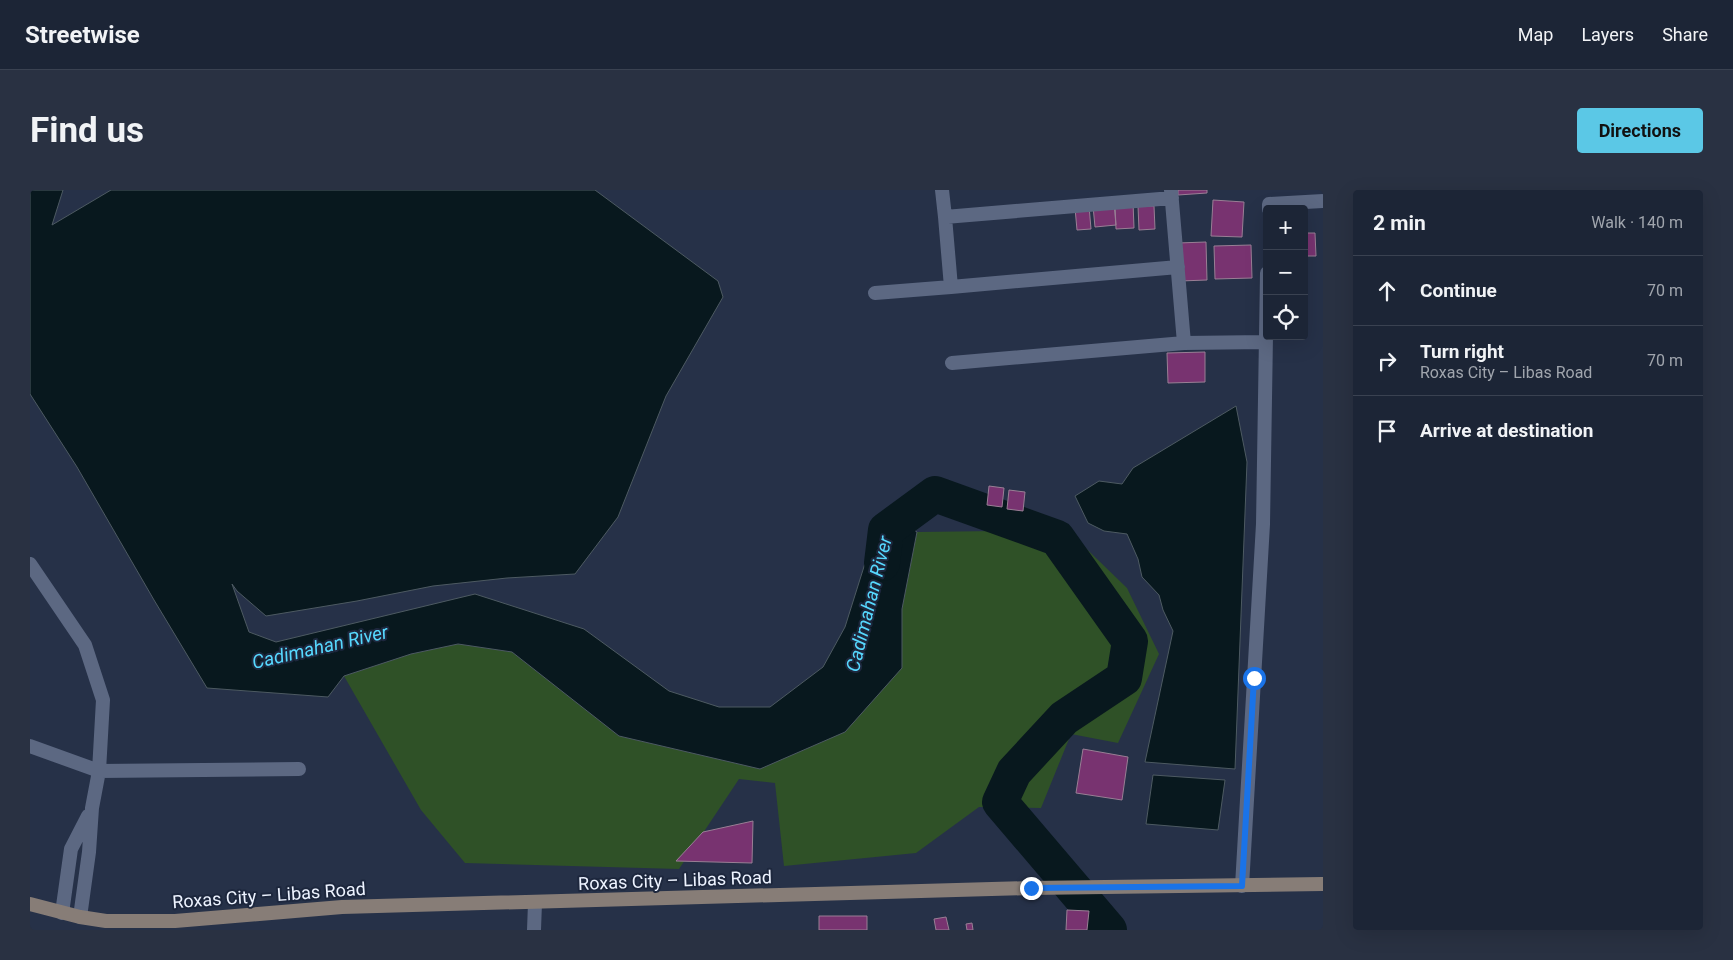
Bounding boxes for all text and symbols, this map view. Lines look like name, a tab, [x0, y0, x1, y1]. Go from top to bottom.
text: Streetwise	[25, 21, 140, 49]
text: Map	[1518, 24, 1553, 45]
text: Layers	[1581, 24, 1634, 45]
text: Share	[1662, 24, 1708, 45]
button: Directions	[1577, 108, 1703, 153]
text: Find us	[30, 110, 144, 151]
map controls	[1263, 205, 1308, 340]
button: +	[1263, 205, 1308, 250]
text: 2 min	[1373, 211, 1426, 235]
text: Walk · 140 m	[1591, 213, 1683, 232]
button: −	[1263, 250, 1308, 295]
icon: ahead	[1373, 277, 1401, 305]
text: Continue	[1420, 279, 1497, 302]
text: 70 m	[1647, 281, 1683, 300]
button: locate	[1263, 295, 1308, 340]
text: Turn right	[1420, 340, 1504, 363]
icon: right	[1373, 347, 1401, 375]
text: 70 m	[1647, 351, 1683, 370]
text: Roxas City – Libas Road	[1420, 363, 1592, 382]
icon: arrive	[1373, 417, 1401, 445]
text: Arrive at destination	[1420, 419, 1593, 442]
water label: Cadimahan River	[841, 533, 897, 674]
water label: Cadimahan River	[250, 620, 391, 674]
route start	[1243, 667, 1266, 690]
street label: Roxas City – Libas Road	[578, 866, 772, 894]
route end	[1020, 877, 1043, 900]
street label: Roxas City – Libas Road	[172, 878, 366, 912]

